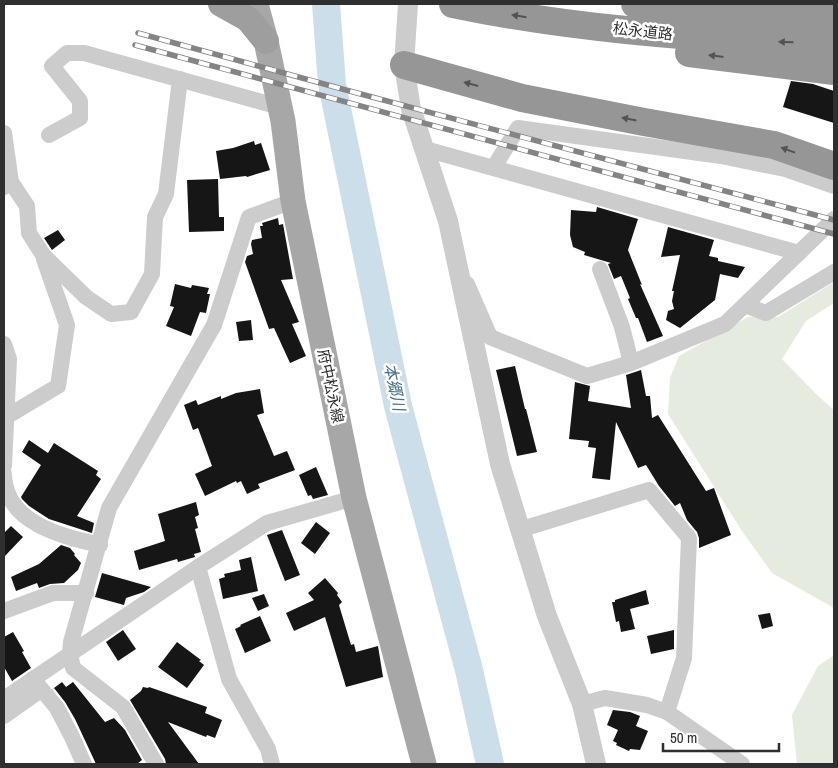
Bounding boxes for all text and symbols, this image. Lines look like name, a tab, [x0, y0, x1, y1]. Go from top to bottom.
one-way arrow	[511, 12, 527, 20]
street label: 松永道路	[612, 17, 674, 45]
one-way arrow	[777, 38, 793, 46]
one-way arrow	[708, 52, 724, 60]
one-way arrow	[463, 79, 478, 87]
one-way arrow	[621, 115, 637, 123]
one-way arrow	[781, 146, 796, 153]
street label: 府中松永線	[313, 347, 349, 425]
water label: 本郷川	[379, 361, 411, 415]
scale bar	[663, 720, 779, 752]
text: 50 m	[670, 727, 697, 748]

